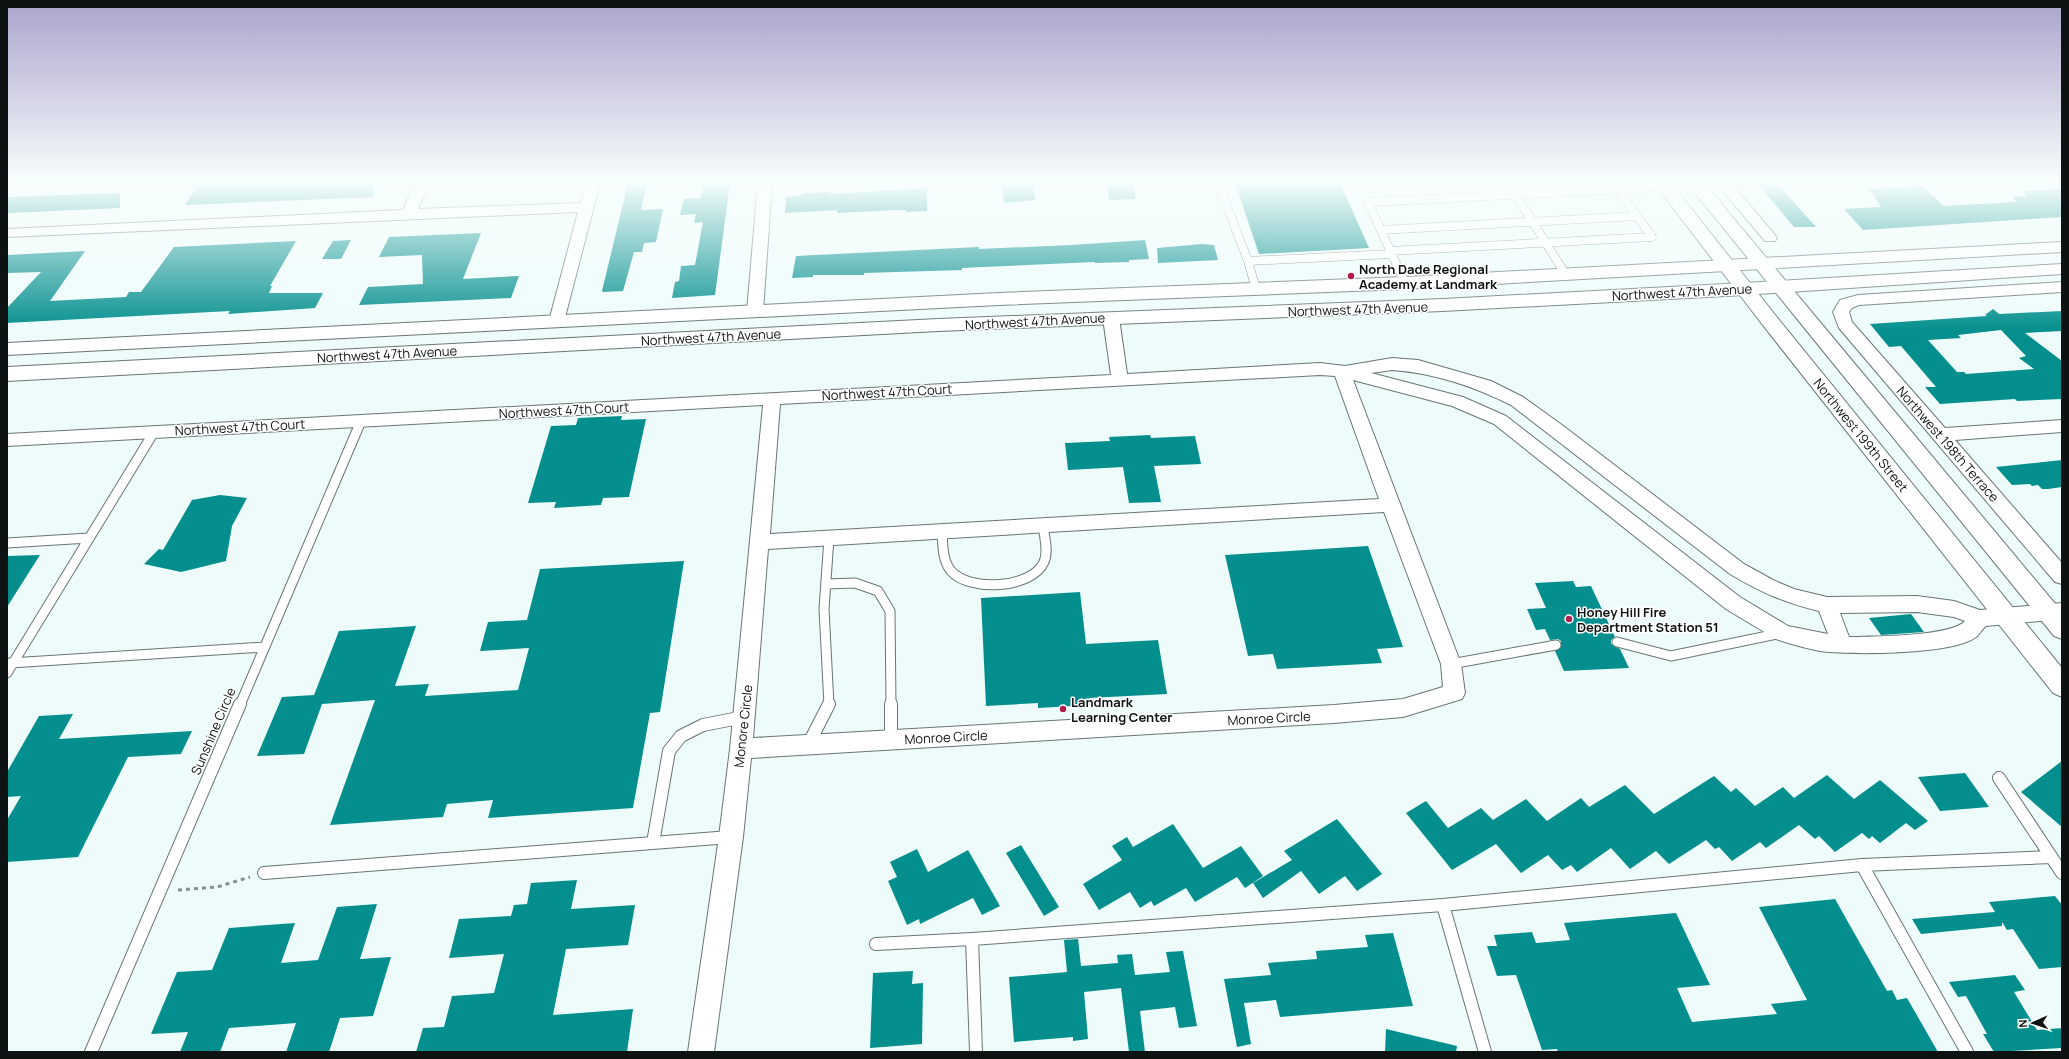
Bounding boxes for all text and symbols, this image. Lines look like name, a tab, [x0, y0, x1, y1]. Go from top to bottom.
place label: North Dade Regional Academy at Landmark	[1359, 260, 1498, 293]
marker: North Dade Regional Academy at Landmark	[1346, 271, 1356, 281]
street label: Northwest 47th Avenue	[1611, 279, 1753, 305]
street label: Northwest 47th Avenue	[1288, 298, 1429, 320]
street label: Northwest 47th Avenue	[964, 308, 1106, 334]
street label: Northwest 47th Avenue	[640, 324, 782, 350]
street label: Northwest 47th Avenue	[316, 341, 458, 367]
street label: Northwest 199th Street	[1810, 375, 1912, 495]
street label: Northwest 47th Court	[821, 380, 953, 404]
street label: Northwest 198th Terrace	[1893, 382, 2003, 506]
street label: Northwest 47th Court	[498, 398, 630, 422]
street label: Northwest 47th Court	[174, 415, 306, 439]
place label: Honey Hill Fire Department Station 51	[1577, 603, 1719, 636]
marker: Honey Hill Fire Department Station 51	[1564, 614, 1574, 624]
street label: Monore Circle	[730, 683, 756, 768]
street label: Sunshine Circle	[186, 684, 240, 778]
place label: Landmark Learning Center	[1071, 693, 1172, 726]
marker: Landmark Learning Center	[1058, 704, 1068, 714]
street label: Monroe Circle	[1227, 707, 1311, 729]
street label: Monroe Circle	[904, 726, 988, 748]
north arrow	[2013, 1003, 2053, 1043]
text: N	[2015, 1019, 2030, 1028]

